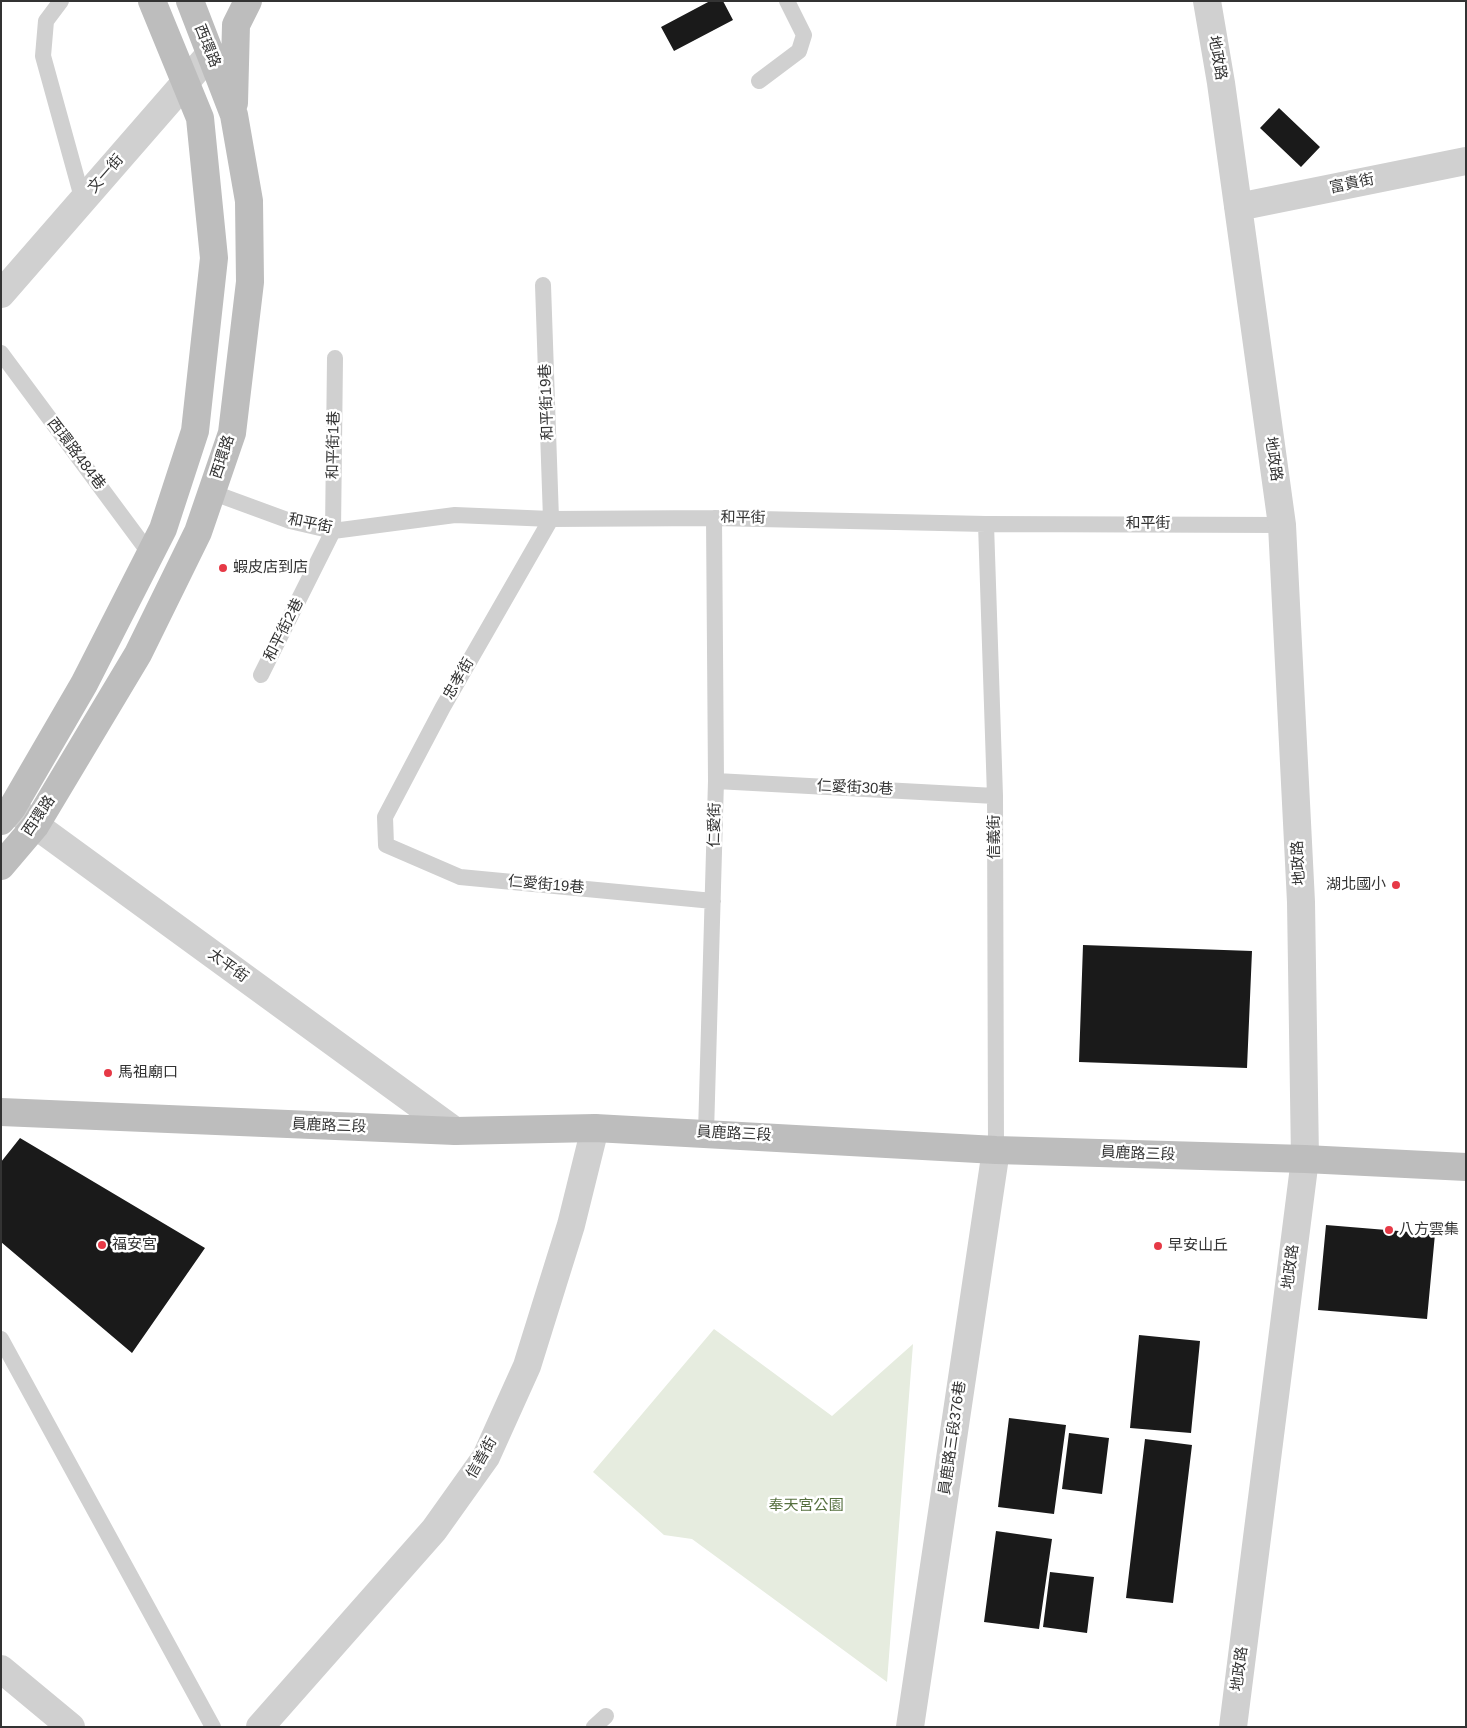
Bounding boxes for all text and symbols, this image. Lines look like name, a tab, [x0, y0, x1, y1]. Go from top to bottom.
street label: 西環路	[190, 22, 224, 70]
street label: 地政路	[1204, 34, 1230, 82]
street label: 文一街	[84, 151, 128, 197]
street label: 富貴街	[1328, 171, 1376, 197]
street label: 和平街19巷	[537, 363, 557, 441]
street label: 和平街1巷	[324, 411, 344, 479]
street label: 西環路484巷	[43, 415, 109, 493]
street label: 西環路	[207, 433, 239, 481]
street label: 地政路	[1261, 435, 1285, 483]
street label: 和平街	[720, 509, 766, 527]
street label: 和平街	[286, 511, 334, 537]
street label: 和平街	[1126, 515, 1170, 533]
place label: 蝦皮店到店	[233, 559, 308, 577]
marker: 蝦皮店到店	[217, 562, 229, 574]
street label: 和平街2巷	[260, 595, 308, 665]
street label: 忠孝街	[440, 655, 478, 703]
street label: 仁愛街30巷	[816, 777, 894, 799]
street label: 西環路	[19, 792, 59, 840]
street label: 仁愛街	[706, 802, 724, 848]
street label: 信義街	[986, 815, 1004, 859]
street label: 地政路	[1289, 840, 1309, 886]
street label: 仁愛街19巷	[507, 873, 585, 897]
place label: 湖北國小	[1326, 876, 1386, 894]
marker: 湖北國小	[1390, 879, 1402, 891]
street label: 太平街	[205, 945, 251, 987]
place label: 馬祖廟口	[118, 1064, 178, 1082]
marker: 馬祖廟口	[102, 1067, 114, 1079]
street label: 員鹿路三段	[291, 1116, 367, 1136]
street label: 員鹿路三段	[696, 1123, 772, 1145]
street label: 員鹿路三段	[1100, 1144, 1176, 1164]
place label: 八方雲集	[1399, 1221, 1459, 1239]
marker: 八方雲集	[1383, 1224, 1395, 1236]
place label: 福安宮	[112, 1236, 157, 1254]
place label: 早安山丘	[1168, 1237, 1228, 1255]
marker: 福安宮	[96, 1239, 108, 1251]
marker: 早安山丘	[1152, 1240, 1164, 1252]
street label: 地政路	[1279, 1244, 1303, 1290]
street label: 員鹿路三段376巷	[936, 1380, 970, 1496]
street label: 信善街	[463, 1434, 501, 1482]
park label: 奉天宮公園	[769, 1497, 843, 1515]
street label: 地政路	[1228, 1646, 1252, 1692]

